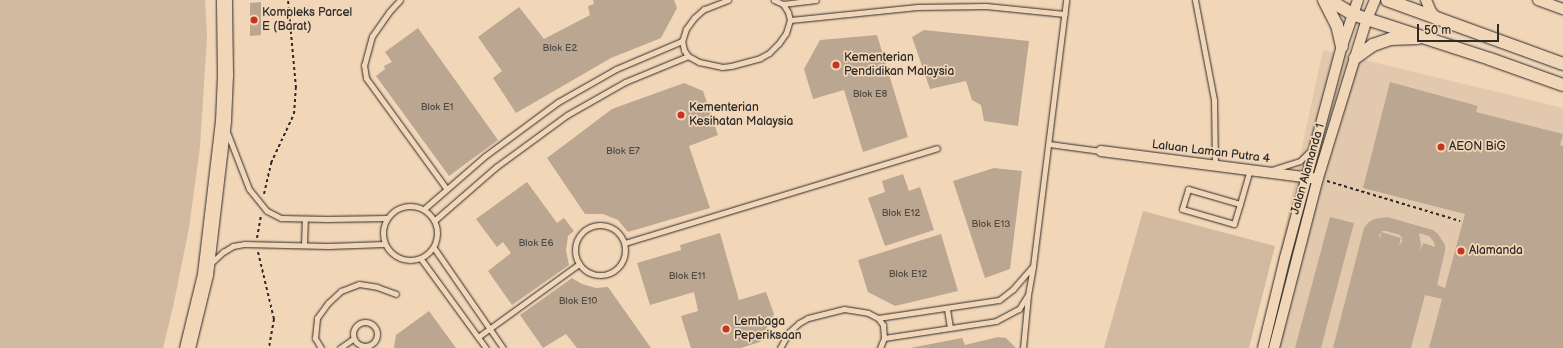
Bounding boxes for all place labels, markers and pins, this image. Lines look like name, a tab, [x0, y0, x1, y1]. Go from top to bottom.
place label: Kompleks Parcel E (Barat)	[262, 6, 352, 34]
marker: Kompleks Parcel E (Barat)	[249, 15, 259, 25]
place label: Kementerian Pendidikan Malaysia	[844, 51, 954, 79]
marker: Kementerian Pendidikan Malaysia	[831, 60, 841, 70]
place label: Kementerian Kesihatan Malaysia	[689, 101, 793, 129]
marker: Kementerian Kesihatan Malaysia	[676, 110, 686, 120]
place label: AEON BiG	[1449, 140, 1506, 154]
marker: AEON BiG	[1436, 142, 1446, 152]
place label: Alamanda	[1469, 244, 1523, 258]
marker: Alamanda	[1456, 246, 1466, 256]
place label: Lembaga Peperiksaan	[734, 315, 802, 343]
marker: Lembaga Peperiksaan	[721, 324, 731, 334]

